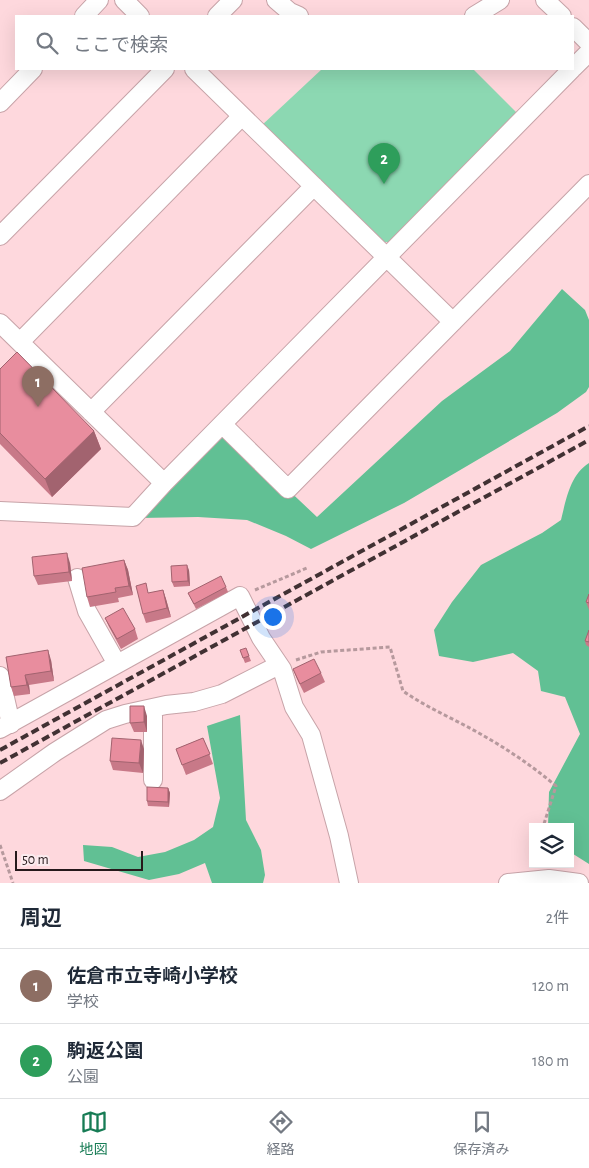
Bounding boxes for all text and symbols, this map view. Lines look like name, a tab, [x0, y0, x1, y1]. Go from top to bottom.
search box	[15, 15, 574, 70]
icon: search	[33, 29, 61, 57]
text: ここで検索	[73, 36, 168, 55]
pin: 2	[368, 143, 400, 184]
pin: 1	[22, 366, 54, 407]
your location	[260, 604, 286, 630]
map controls	[529, 823, 574, 868]
button: layers	[529, 823, 574, 868]
scale bar	[15, 848, 142, 871]
text: 50 m	[22, 853, 49, 867]
text: 周辺	[20, 908, 62, 929]
text: 2件	[546, 910, 569, 926]
text: 佐倉市立寺崎小学校	[67, 967, 238, 986]
text: 1	[33, 978, 39, 994]
text: 120 m	[532, 978, 569, 994]
text: 学校	[67, 994, 99, 1010]
text: 駒返公園	[67, 1042, 143, 1061]
text: 2	[32, 1053, 40, 1069]
text: 180 m	[532, 1053, 569, 1069]
text: 公園	[67, 1069, 99, 1085]
tab: 地図	[80, 1108, 108, 1159]
tab: 経路	[267, 1108, 295, 1159]
tab: 保存済み	[454, 1108, 510, 1159]

